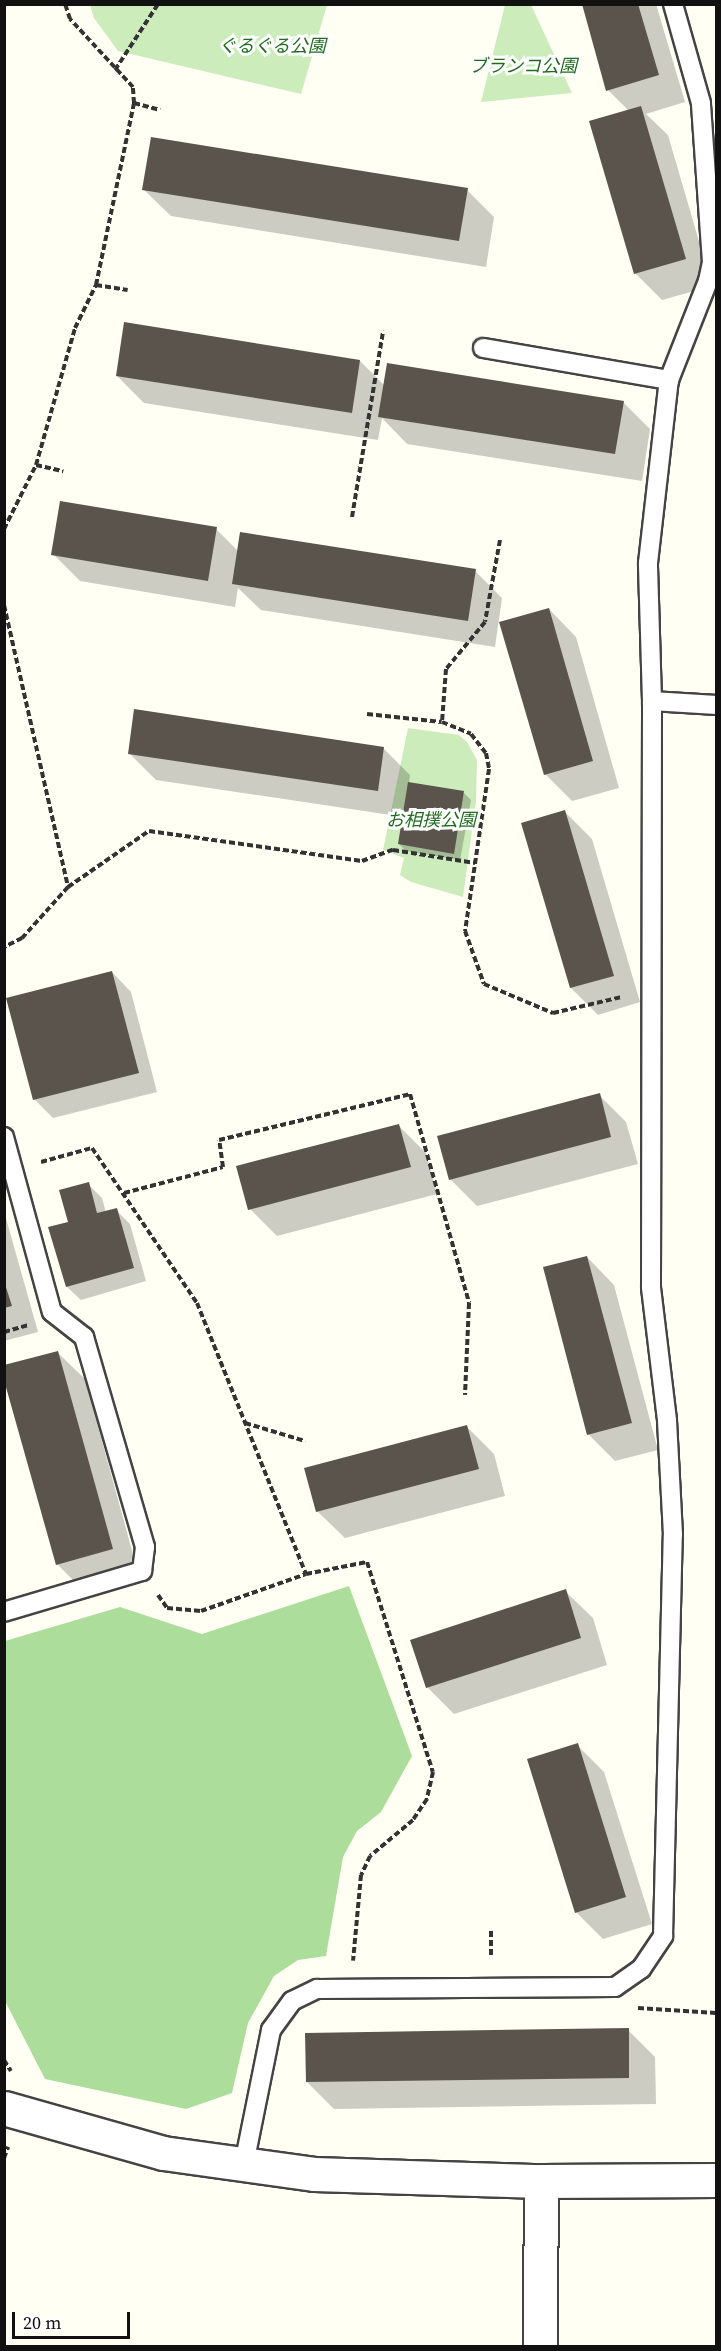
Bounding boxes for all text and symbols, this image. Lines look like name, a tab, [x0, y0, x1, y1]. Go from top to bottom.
park label: ぐるぐる公園	[218, 35, 326, 57]
park label: ブランコ公園	[469, 55, 577, 77]
park label: お相撲公園	[386, 809, 476, 831]
scale bar	[15, 2300, 134, 2338]
text: 20 m	[23, 2310, 61, 2335]

